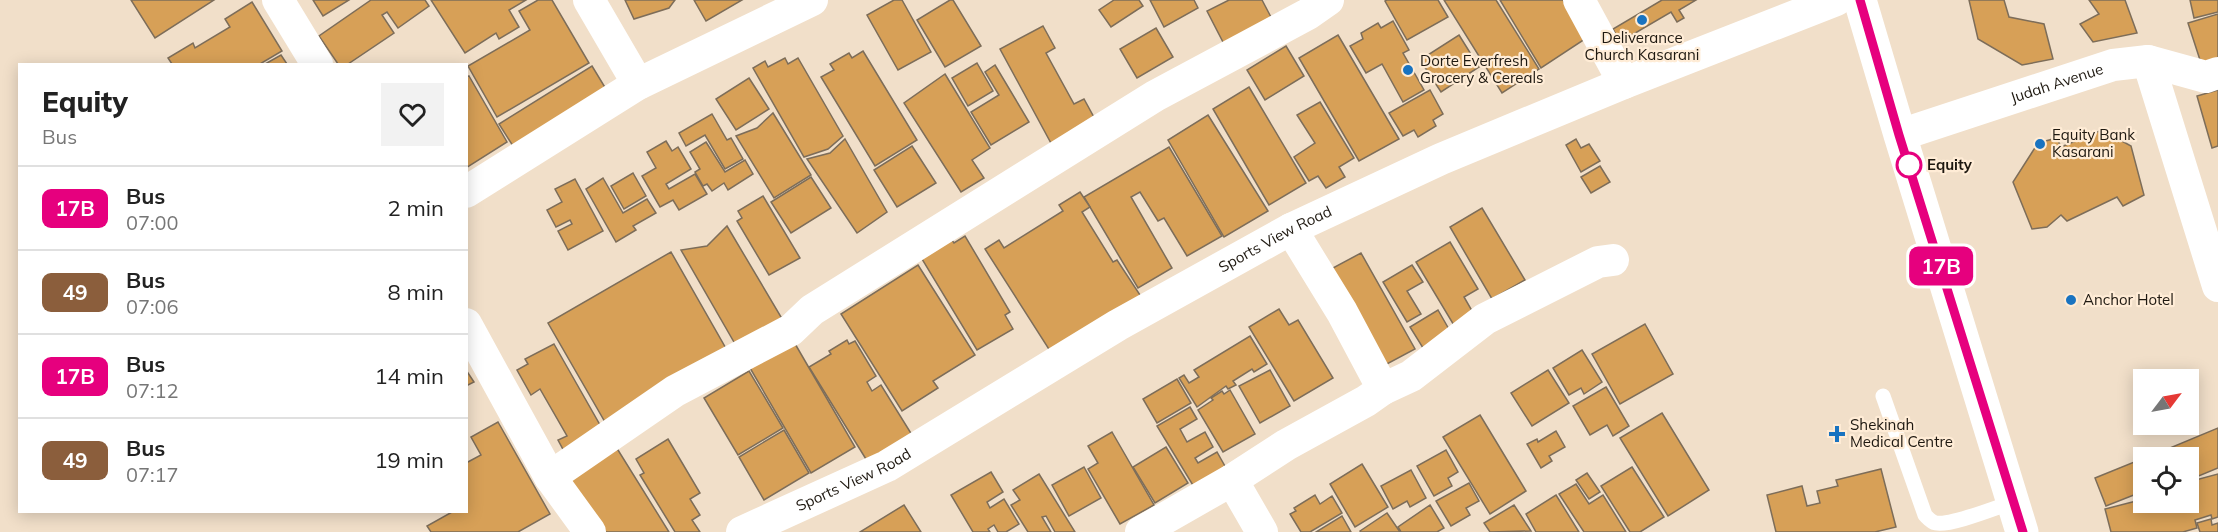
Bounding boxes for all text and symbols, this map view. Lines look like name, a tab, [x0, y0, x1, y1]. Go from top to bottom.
marker: Deliverance Church Kasarani	[1635, 13, 1649, 27]
place label: Deliverance Church Kasarani	[1585, 28, 1699, 64]
place label: Dorte Everfresh Grocery & Cereals	[1420, 51, 1543, 87]
street label: Judah Avenue	[2008, 59, 2105, 107]
marker: Dorte Everfresh Grocery & Cereals	[1401, 63, 1415, 77]
button: heart	[381, 83, 444, 146]
text: Equity	[42, 84, 128, 119]
text: Bus	[42, 124, 77, 149]
place label: Equity Bank Kasarani	[2052, 125, 2135, 161]
marker: Equity Bank Kasarani	[2033, 137, 2047, 151]
marker: Equity	[1896, 152, 1922, 178]
place label: Equity	[1927, 155, 1973, 174]
text: Bus	[126, 182, 165, 210]
text: 2 min	[388, 194, 444, 222]
text: 17B	[55, 195, 95, 221]
street label: Sports View Road	[1215, 201, 1335, 276]
text: 07:00	[126, 210, 179, 235]
line badge: 17B	[1906, 246, 1976, 286]
text: 17B	[1921, 253, 1961, 279]
text: Bus	[126, 266, 165, 294]
text: 8 min	[388, 278, 444, 306]
text: 49	[62, 279, 88, 305]
place label: Anchor Hotel	[2083, 290, 2174, 309]
marker: Anchor Hotel	[2064, 293, 2078, 307]
text: 07:06	[126, 294, 179, 319]
text: Bus	[126, 350, 165, 378]
text: 14 min	[374, 362, 444, 390]
text: 17B	[55, 363, 95, 389]
north arrow	[2133, 369, 2199, 435]
map controls	[2133, 369, 2199, 513]
text: 07:12	[126, 378, 179, 403]
place label: Shekinah Medical Centre	[1850, 415, 1953, 451]
marker: Shekinah Medical Centre	[1828, 425, 1846, 443]
text: Bus	[126, 434, 165, 462]
street label: Sports View Road	[793, 444, 914, 515]
text: 19 min	[374, 446, 444, 474]
text: 49	[62, 447, 88, 473]
button: locate	[2133, 447, 2199, 513]
text: 07:17	[126, 462, 179, 487]

